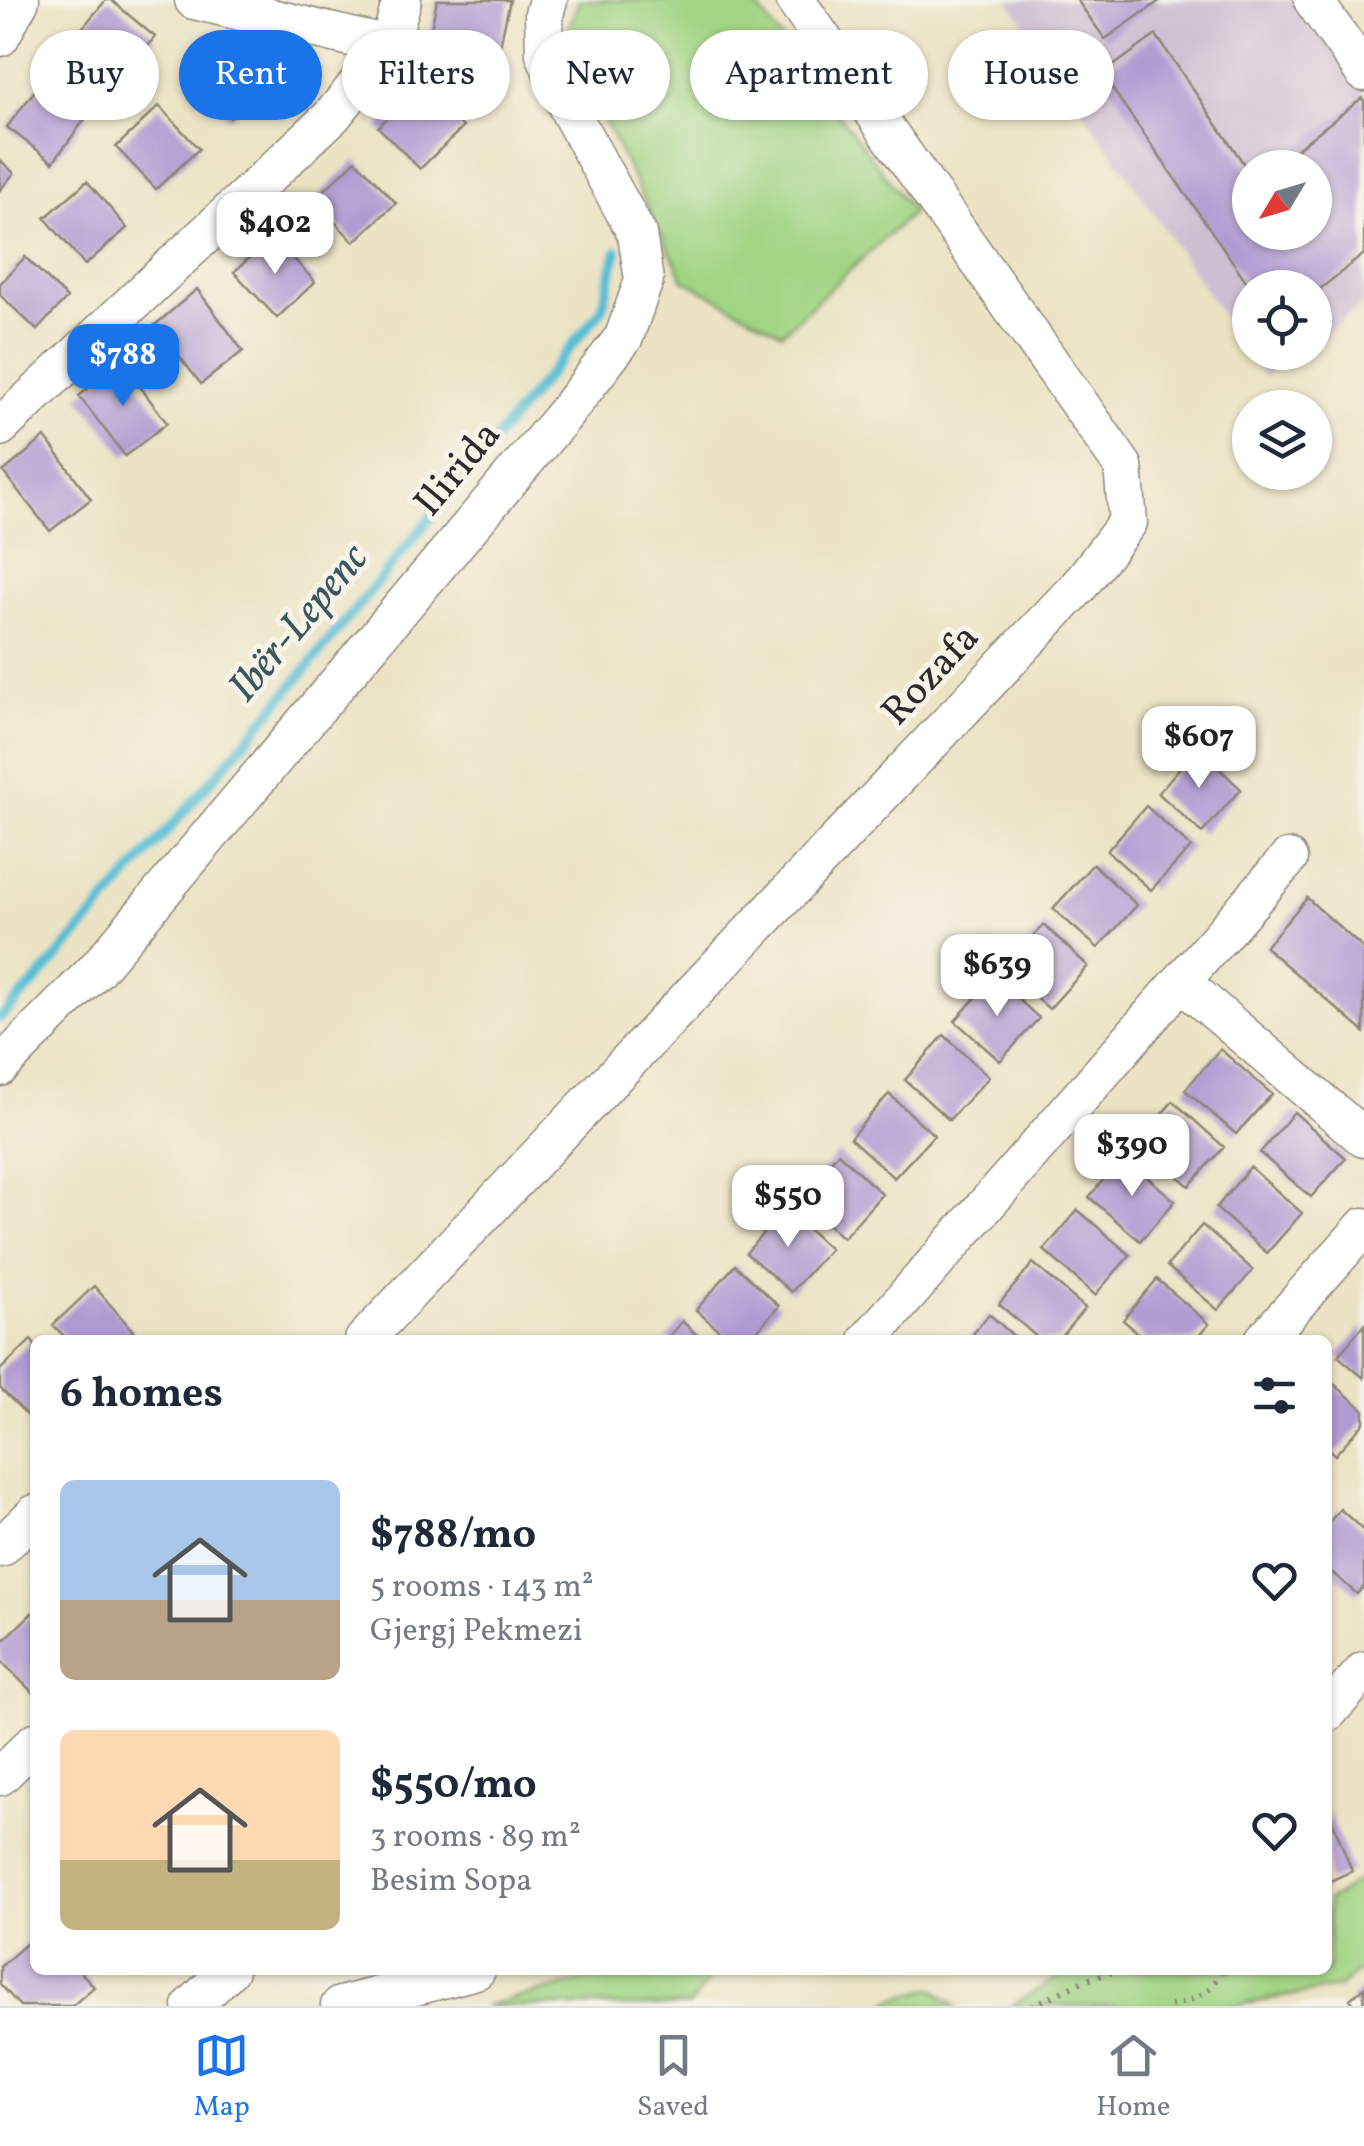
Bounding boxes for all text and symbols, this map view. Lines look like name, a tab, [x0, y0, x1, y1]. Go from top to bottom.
chip: Buy	[30, 30, 159, 120]
chip: Rent	[179, 30, 322, 120]
chip: Filters	[342, 30, 510, 120]
chip: New	[530, 30, 670, 120]
chip: Apartment	[690, 30, 928, 120]
chip: House	[948, 30, 1114, 120]
north arrow	[1232, 150, 1332, 250]
map controls	[1232, 150, 1332, 490]
pin: $402	[216, 192, 334, 277]
text: $402	[239, 202, 311, 246]
button: locate	[1232, 270, 1332, 370]
pin: $788	[64, 324, 182, 409]
text: $788	[89, 334, 157, 378]
button: layers	[1232, 390, 1332, 490]
street label: Ilirida	[402, 410, 516, 530]
water label: Ibër-Lepenc	[216, 532, 384, 716]
street label: Rozafa	[870, 613, 994, 739]
pin: $607	[1140, 706, 1258, 791]
text: $607	[1164, 716, 1234, 760]
pin: $639	[938, 934, 1056, 1019]
text: $639	[963, 944, 1031, 988]
pin: $390	[1073, 1114, 1191, 1199]
text: $390	[1096, 1124, 1168, 1168]
pin: $550	[729, 1165, 847, 1250]
text: $550	[754, 1175, 822, 1219]
text: 6 homes	[60, 1366, 223, 1425]
icon: filters	[1247, 1368, 1302, 1423]
text: $788/mo	[370, 1507, 536, 1566]
icon: home	[140, 1520, 260, 1640]
icon: heart	[1247, 1553, 1302, 1608]
text: 5 rooms · 143 m²	[370, 1566, 594, 1610]
text: Gjergj Pekmezi	[370, 1610, 583, 1654]
text: $550/mo	[370, 1757, 537, 1816]
icon: home	[140, 1770, 260, 1890]
icon: heart	[1247, 1803, 1302, 1858]
text: 3 rooms · 89 m²	[370, 1816, 581, 1860]
text: Besim Sopa	[370, 1860, 532, 1904]
tab: Map	[194, 2028, 250, 2127]
tab: Saved	[637, 2028, 709, 2127]
tab: Home	[1096, 2028, 1170, 2127]

